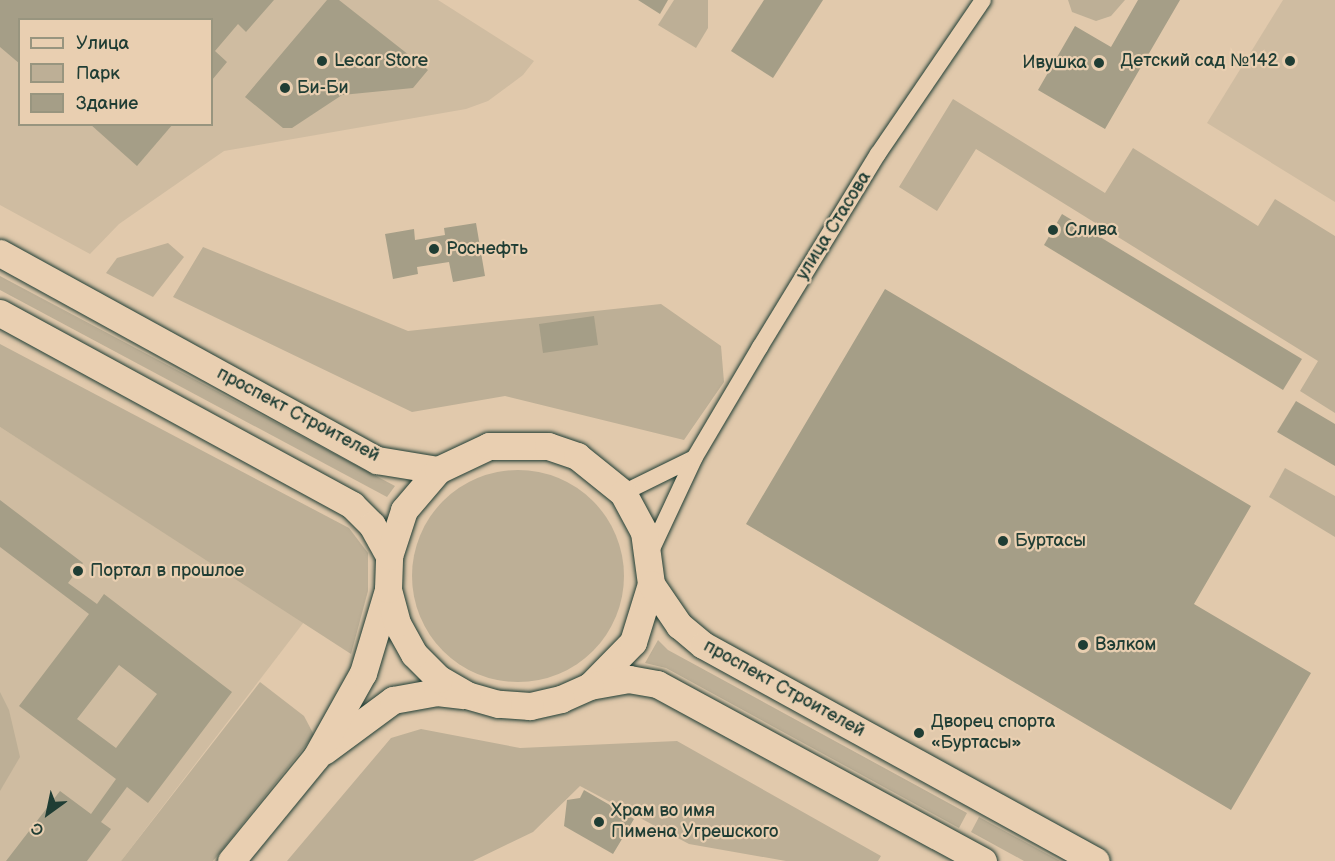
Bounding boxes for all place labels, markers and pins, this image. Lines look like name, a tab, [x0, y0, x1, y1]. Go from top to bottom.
place label: Lecar Store	[334, 50, 429, 72]
place label: Детский сад №142	[1120, 50, 1278, 72]
place label: Ивушка	[1022, 52, 1087, 74]
marker: Lecar Store	[315, 54, 329, 68]
marker: Детский сад №142	[1283, 54, 1297, 68]
marker: Ивушка	[1092, 56, 1106, 70]
place label: Би-Би	[297, 77, 349, 99]
marker: Би-Би	[278, 81, 292, 95]
place label: Слива	[1065, 219, 1118, 241]
marker: Слива	[1046, 223, 1060, 237]
place label: Роснефть	[446, 238, 528, 260]
marker: Роснефть	[427, 242, 441, 256]
place label: Буртасы	[1015, 530, 1086, 552]
marker: Буртасы	[996, 534, 1010, 548]
place label: Портал в прошлое	[90, 560, 244, 582]
marker: Портал в прошлое	[71, 564, 85, 578]
place label: Вэлком	[1095, 634, 1156, 656]
marker: Вэлком	[1076, 638, 1090, 652]
place label: Дворец спорта «Буртасы»	[931, 712, 1055, 754]
marker: Дворец спорта «Буртасы»	[912, 726, 926, 740]
place label: Храм во имя Пимена Угрешского	[611, 801, 778, 844]
marker: Храм во имя Пимена Угрешского	[592, 815, 606, 829]

